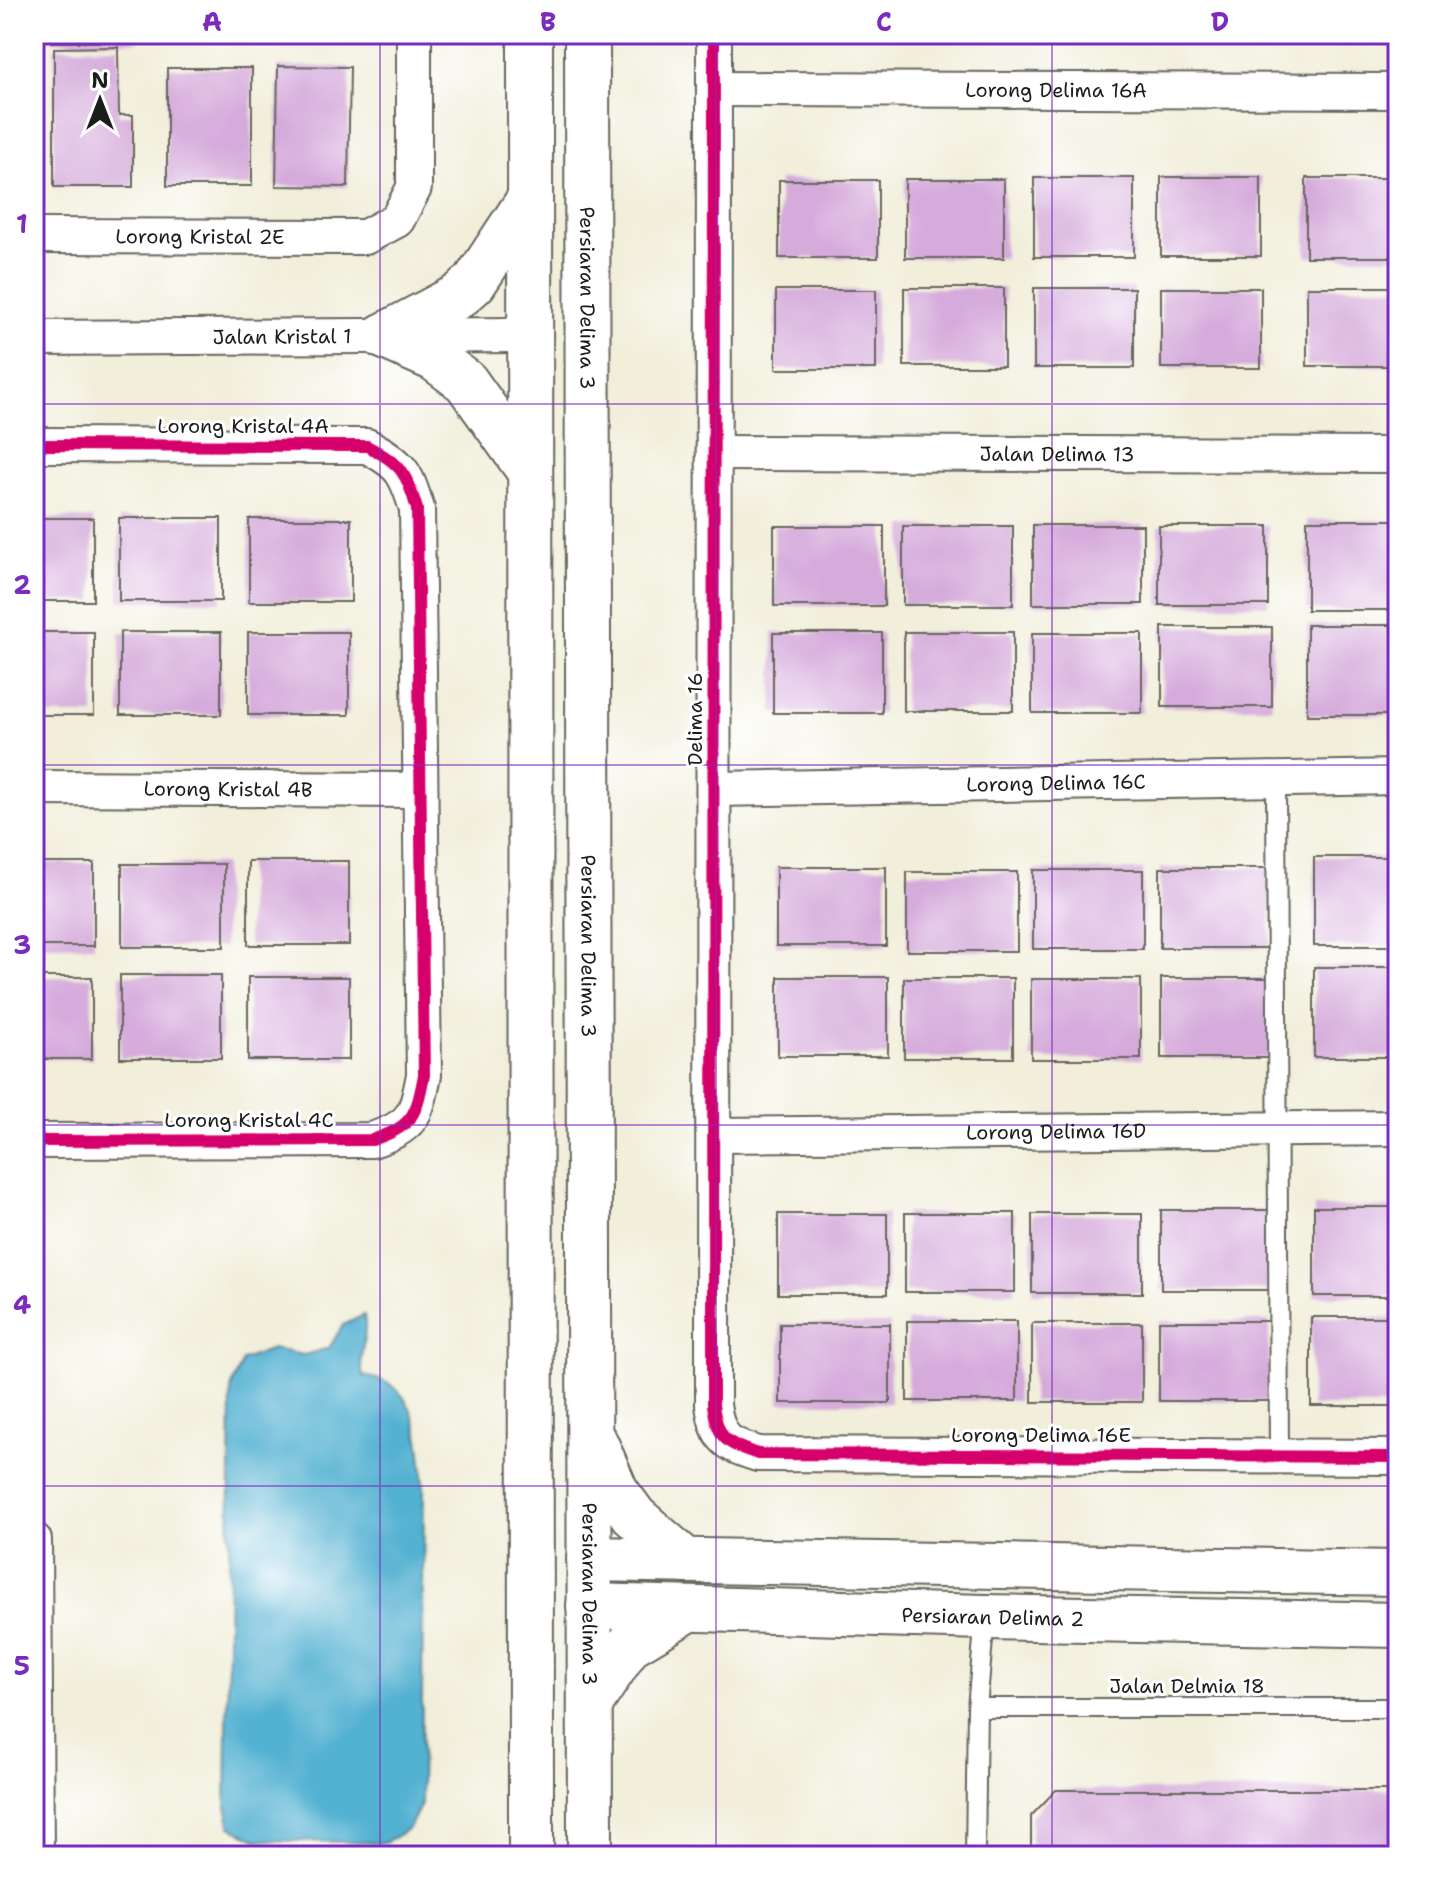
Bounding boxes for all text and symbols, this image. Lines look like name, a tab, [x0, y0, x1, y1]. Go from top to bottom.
text: A	[202, 4, 222, 39]
text: B	[540, 4, 556, 39]
text: C	[876, 4, 892, 39]
text: D	[1211, 4, 1229, 39]
north arrow	[60, 60, 140, 140]
text: N	[91, 66, 109, 95]
street label: Lorong Delima 16A	[965, 77, 1147, 103]
text: 1	[16, 206, 28, 241]
street label: Persiaran Delima 3	[574, 207, 601, 389]
street label: Lorong Kristal 2E	[115, 223, 285, 250]
street label: Jalan Kristal 1	[212, 323, 352, 350]
street label: Lorong Kristal 4A	[157, 413, 329, 439]
street label: Jalan Delima 13	[979, 441, 1135, 467]
text: 2	[13, 567, 31, 602]
street label: Delima 16	[682, 672, 708, 766]
street label: Lorong Delima 16C	[966, 768, 1146, 798]
street label: Lorong Kristal 4B	[143, 776, 313, 802]
street label: Persiaran Delima 3	[575, 855, 602, 1037]
text: 3	[13, 927, 31, 962]
street label: Lorong Kristal 4C	[164, 1107, 334, 1133]
street label: Lorong Delima 16D	[966, 1118, 1146, 1145]
text: 4	[13, 1287, 31, 1322]
street label: Lorong Delima 16E	[951, 1422, 1131, 1448]
street label: Persiaran Delima 3	[576, 1503, 603, 1685]
street label: Persiaran Delima 2	[901, 1602, 1085, 1632]
text: 5	[14, 1648, 30, 1683]
street label: Jalan Delmia 18	[1109, 1673, 1265, 1699]

